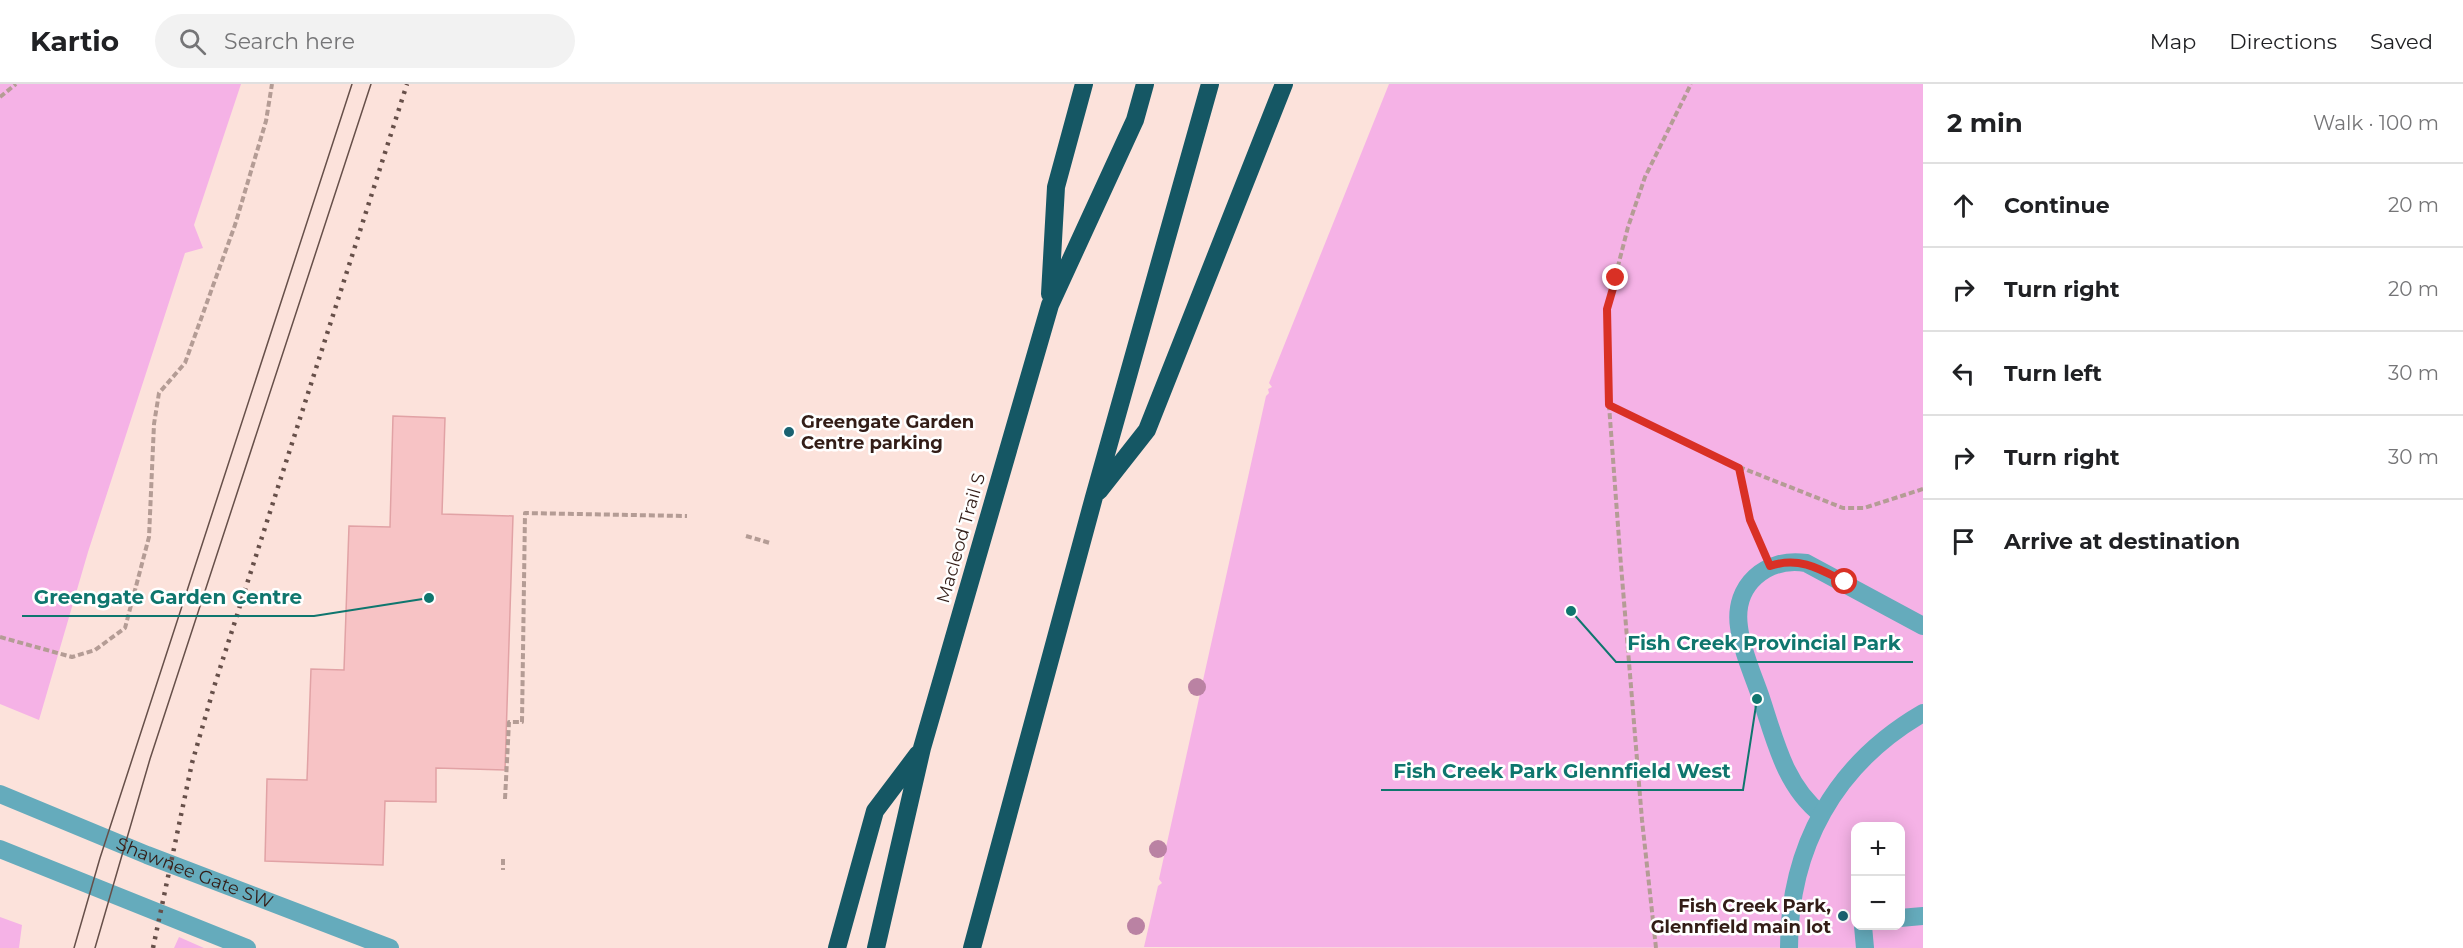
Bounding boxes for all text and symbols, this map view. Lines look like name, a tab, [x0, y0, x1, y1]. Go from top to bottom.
search box	[155, 14, 575, 68]
text: Kartio	[30, 24, 119, 58]
icon: search	[176, 25, 209, 58]
text: Search here	[224, 28, 355, 55]
text: Map	[2150, 29, 2196, 54]
text: Directions	[2229, 29, 2337, 54]
text: Saved	[2370, 29, 2433, 54]
text: 2 min	[1947, 107, 2023, 139]
text: Walk · 100 m	[2313, 111, 2439, 135]
icon: ahead	[1947, 189, 1980, 222]
text: Continue	[2004, 192, 2110, 219]
text: 20 m	[2388, 193, 2439, 217]
route end	[1602, 264, 1628, 290]
icon: right	[1947, 273, 1980, 306]
text: Turn right	[2004, 276, 2119, 303]
text: 20 m	[2388, 277, 2439, 301]
icon: left	[1947, 357, 1980, 390]
text: Turn left	[2004, 360, 2102, 387]
text: 30 m	[2388, 361, 2439, 385]
place label: Greengate Garden Centre parking	[801, 411, 974, 454]
marker: Greengate Garden Centre parking	[782, 425, 796, 439]
icon: right	[1947, 441, 1980, 474]
text: Turn right	[2004, 444, 2119, 471]
text: 30 m	[2388, 445, 2439, 469]
street label: Macleod Trail S	[932, 470, 990, 606]
icon: arrive	[1947, 525, 1980, 558]
text: Arrive at destination	[2004, 528, 2240, 555]
route start	[1831, 568, 1857, 594]
callout: Greengate Garden Centre	[22, 578, 314, 616]
text: Greengate Garden Centre	[34, 585, 302, 609]
callout: Fish Creek Provincial Park	[1616, 624, 1913, 662]
text: Fish Creek Provincial Park	[1627, 631, 1902, 655]
callout: Fish Creek Park Glennfield West	[1381, 752, 1743, 790]
text: Fish Creek Park Glennfield West	[1393, 759, 1731, 783]
map controls	[1851, 822, 1905, 930]
button: +	[1851, 822, 1905, 876]
street label: Shawnee Gate SW	[113, 832, 276, 913]
button: −	[1851, 876, 1905, 930]
place label: Fish Creek Park, Glennfield main lot	[1651, 895, 1831, 938]
marker: Fish Creek Park, Glennfield main lot	[1836, 909, 1850, 923]

